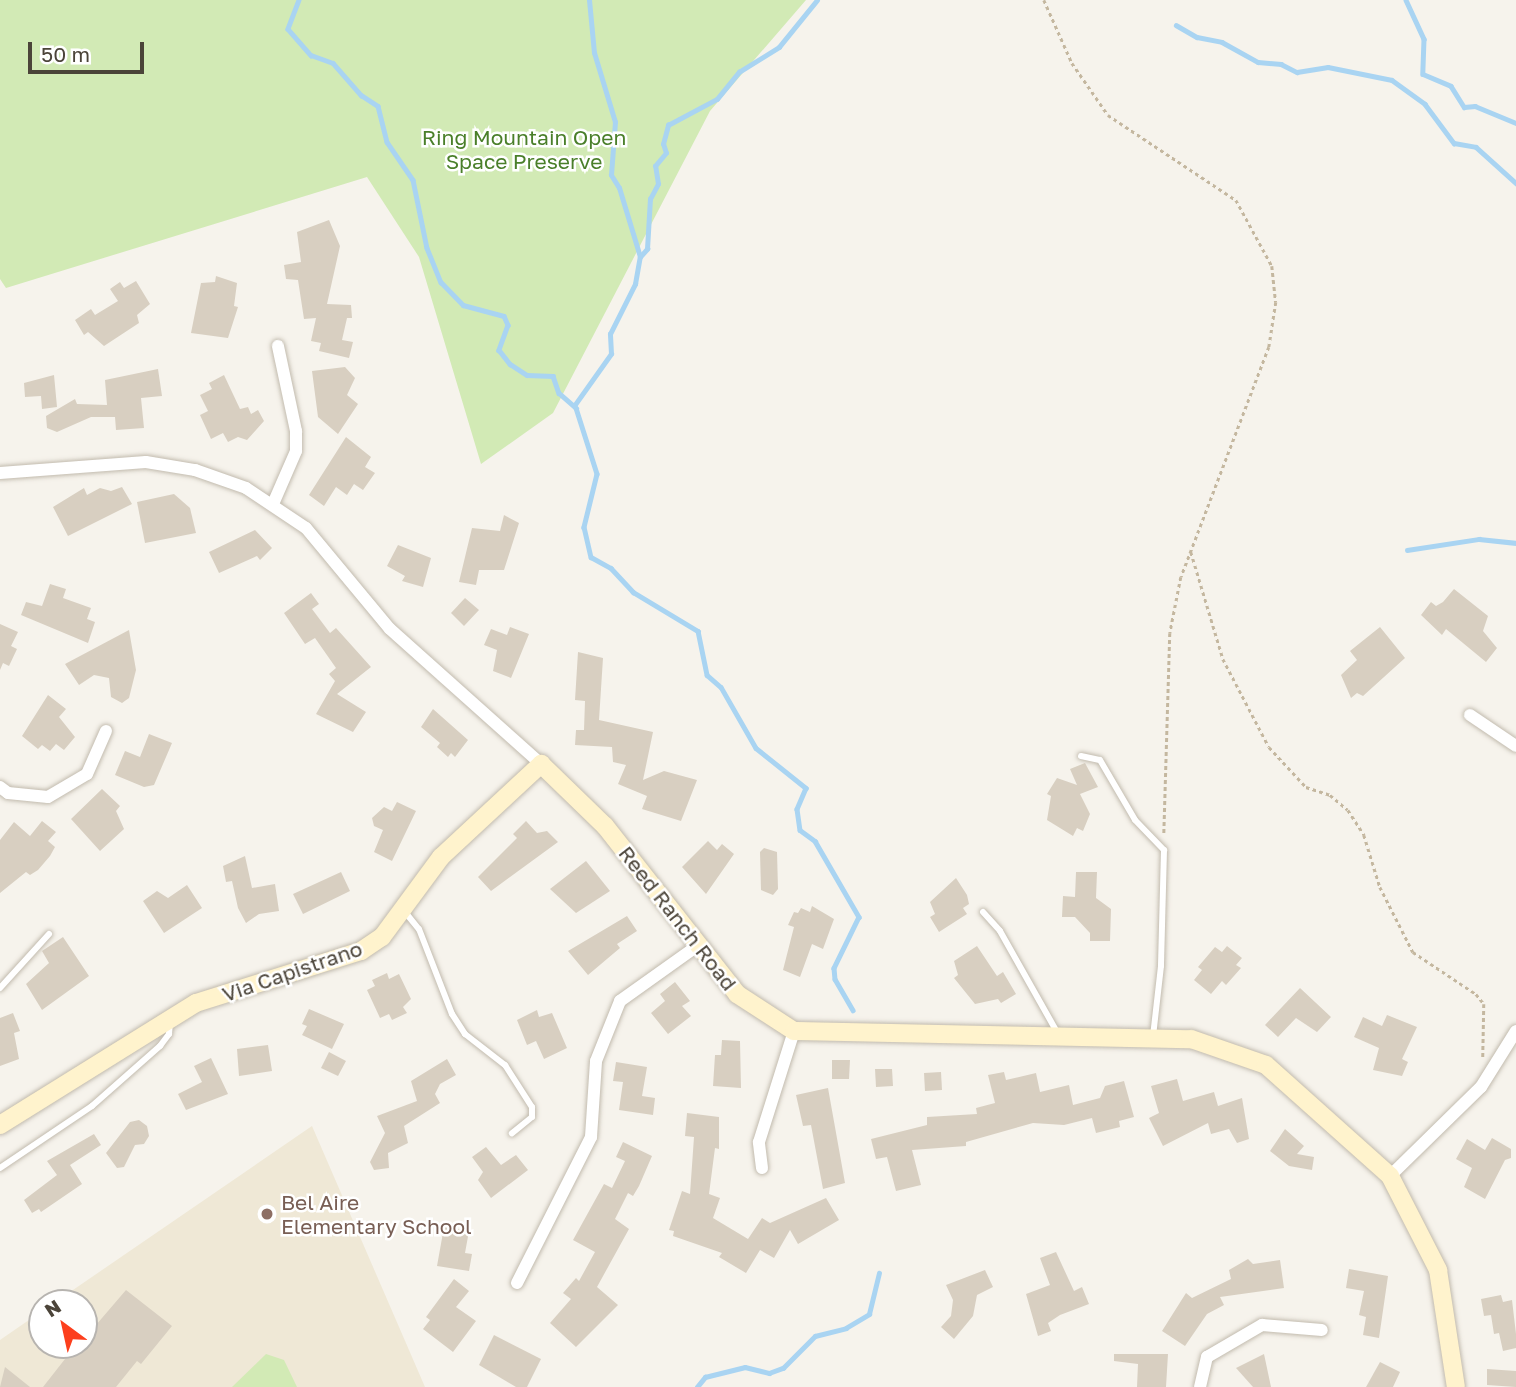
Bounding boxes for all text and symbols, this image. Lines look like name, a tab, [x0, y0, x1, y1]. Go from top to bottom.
scale bar	[32, 28, 147, 72]
text: 50 m	[41, 41, 90, 67]
park label: Ring Mountain Open Space Preserve	[422, 124, 626, 174]
street label: Reed Ranch Road	[614, 841, 742, 995]
street label: Via Capistrano	[219, 935, 365, 1007]
place label: Bel Aire Elementary School	[281, 1189, 472, 1239]
marker: Bel Aire Elementary School	[259, 1206, 275, 1222]
north arrow	[28, 1289, 98, 1359]
text: N	[40, 1294, 65, 1321]

